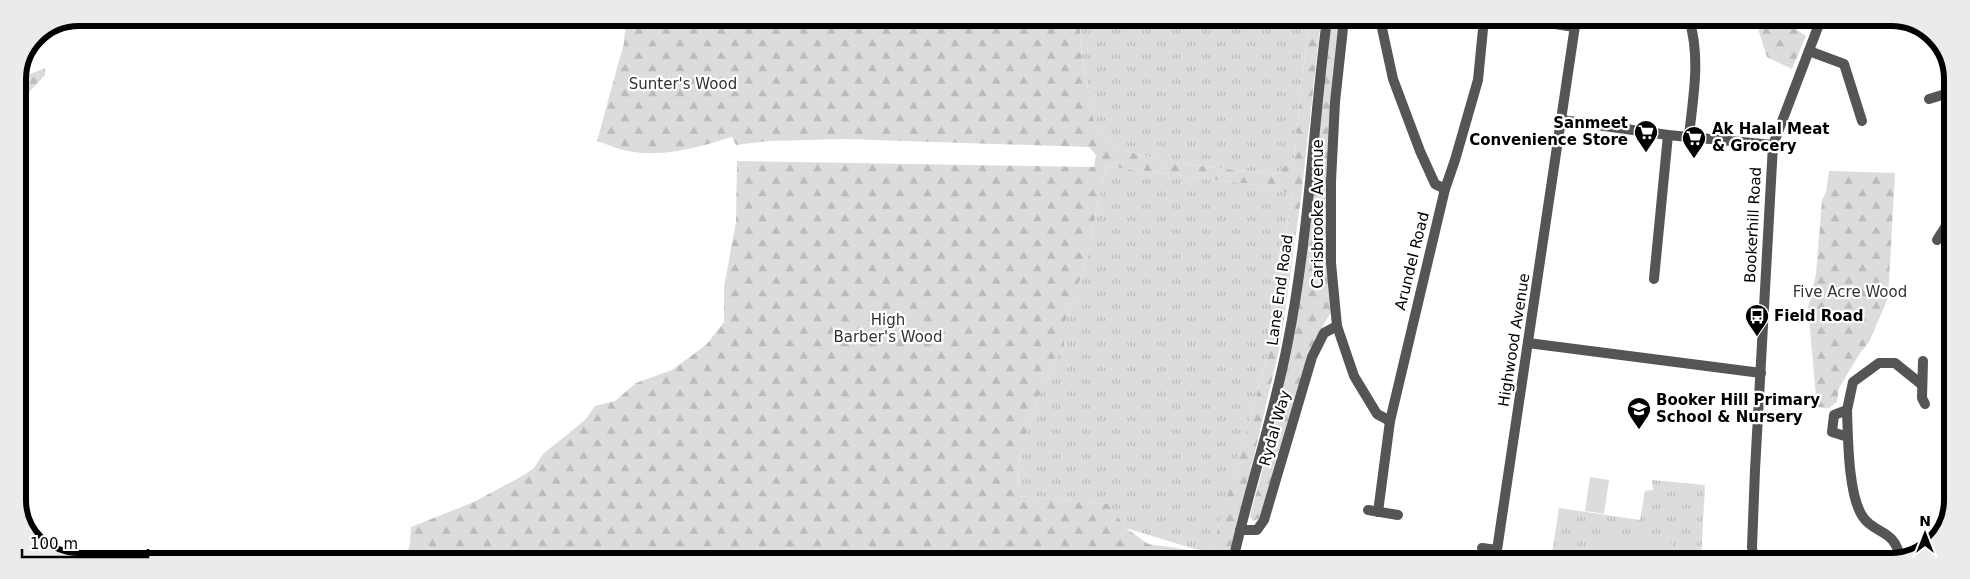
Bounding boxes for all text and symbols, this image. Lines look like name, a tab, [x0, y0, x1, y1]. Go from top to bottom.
park label: Sunter's Wood	[629, 75, 737, 93]
place label: Sanmeet Convenience Store	[1469, 114, 1628, 149]
supermarket icon: Sanmeet Convenience Store	[1633, 119, 1659, 153]
place label: Ak Halal Meat & Grocery	[1712, 120, 1830, 155]
supermarket icon: Ak Halal Meat & Grocery	[1681, 125, 1707, 159]
street label: Carisbrooke Avenue	[1309, 139, 1327, 289]
street label: Bookerhill Road	[1741, 166, 1765, 284]
street label: Arundel Road	[1391, 210, 1433, 312]
street label: Lane End Road	[1263, 233, 1297, 347]
street label: Highwood Avenue	[1495, 272, 1533, 408]
park label: Five Acre Wood	[1793, 283, 1907, 301]
bus stop icon: Field Road	[1744, 303, 1770, 337]
place label: Field Road	[1774, 307, 1863, 325]
park label: High Barber's Wood	[833, 311, 943, 346]
street label: Rydal Way	[1256, 388, 1294, 468]
place label: Booker Hill Primary School & Nursery	[1656, 391, 1820, 426]
school or university icon: Booker Hill Primary School & Nursery	[1626, 396, 1652, 430]
north arrow	[1900, 509, 1950, 559]
text: N	[1919, 513, 1931, 529]
scale bar	[22, 526, 149, 558]
text: 100 m	[30, 535, 78, 553]

